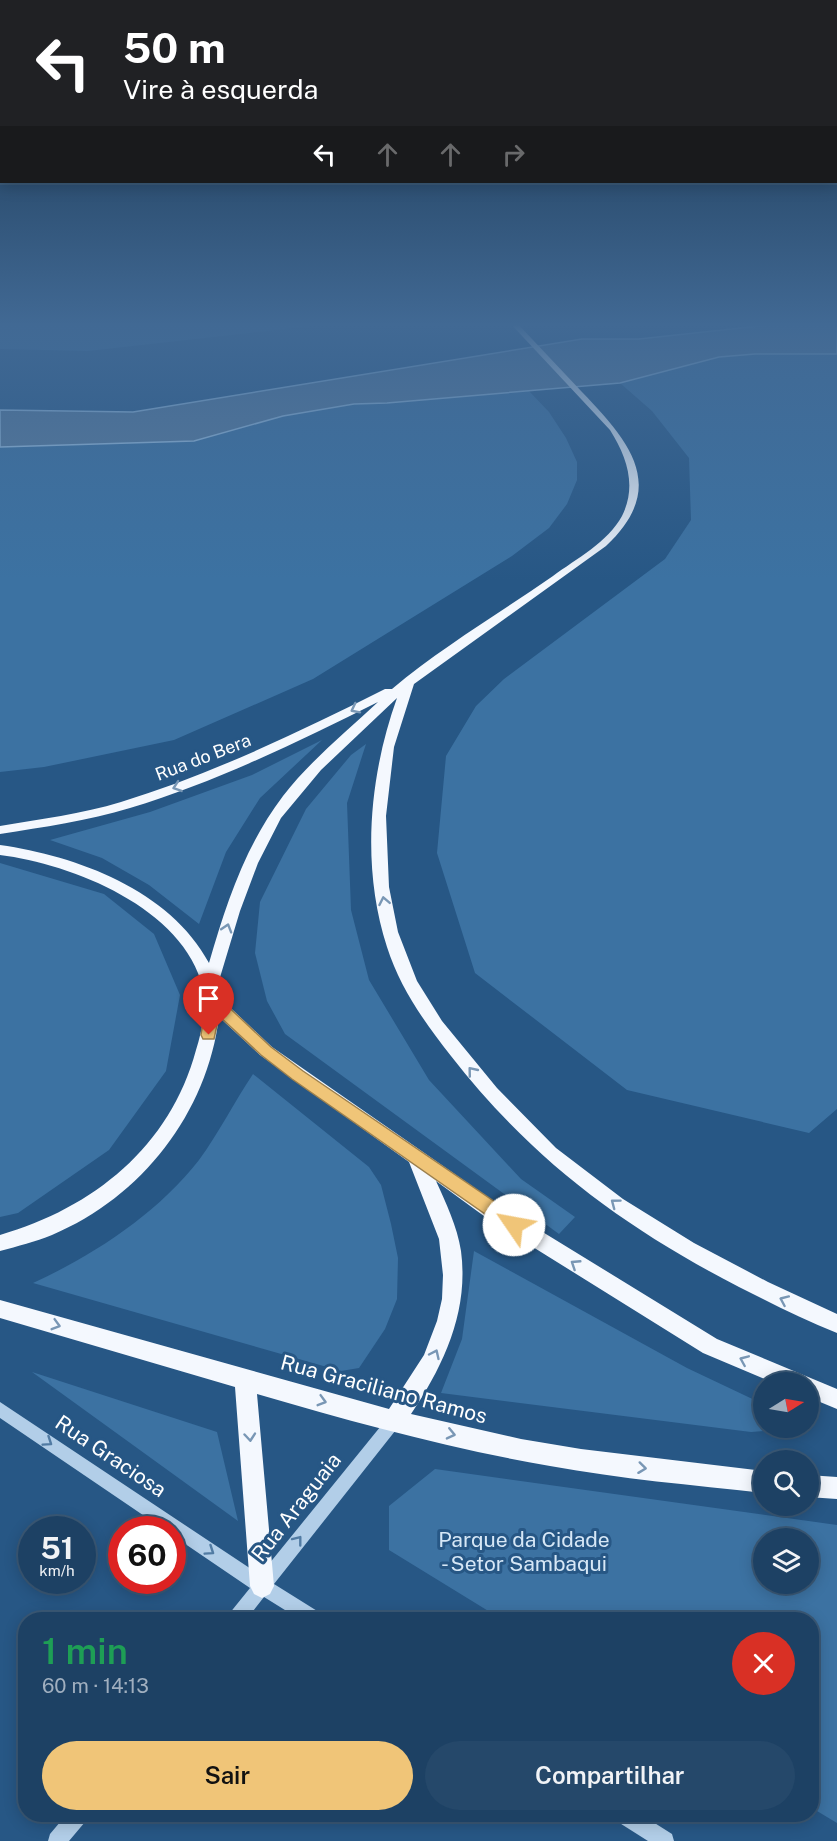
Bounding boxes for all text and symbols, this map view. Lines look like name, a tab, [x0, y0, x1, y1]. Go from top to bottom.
text: 50 m	[123, 23, 226, 72]
icon: left	[24, 24, 102, 102]
text: Vire à esquerda	[123, 73, 318, 105]
icon: left	[308, 138, 341, 171]
icon: ahead	[371, 138, 404, 171]
icon: ahead	[434, 138, 467, 171]
icon: right	[497, 138, 530, 171]
one-way arrow	[351, 702, 362, 713]
street label: Rua do Bera	[152, 729, 254, 785]
one-way arrow	[172, 780, 183, 792]
one-way arrow	[378, 896, 391, 906]
one-way arrow	[220, 923, 232, 934]
pin	[183, 973, 234, 1035]
icon: arrive	[192, 982, 225, 1015]
one-way arrow	[469, 1067, 480, 1078]
position arrow	[482, 1193, 546, 1257]
one-way arrow	[611, 1199, 622, 1210]
one-way arrow	[571, 1260, 582, 1271]
one-way arrow	[779, 1295, 790, 1307]
one-way arrow	[50, 1318, 61, 1330]
street label: Rua Graciliano Ramos	[278, 1349, 490, 1429]
one-way arrow	[428, 1349, 440, 1360]
one-way arrow	[740, 1355, 751, 1367]
north arrow	[753, 1372, 819, 1438]
map controls	[753, 1372, 819, 1594]
one-way arrow	[316, 1393, 326, 1406]
street label: Rua Graciosa	[51, 1410, 171, 1502]
one-way arrow	[445, 1427, 455, 1440]
one-way arrow	[243, 1433, 256, 1442]
one-way arrow	[42, 1434, 53, 1445]
street label: Rua Araguaia	[246, 1448, 346, 1566]
button: search	[753, 1450, 819, 1516]
one-way arrow	[638, 1462, 647, 1474]
speed limit sign: 60	[108, 1516, 186, 1594]
park label: Parque da Cidade - Setor Sambaqui	[438, 1527, 610, 1576]
button: layers	[753, 1528, 819, 1594]
text: 51	[40, 1530, 74, 1566]
one-way arrow	[291, 1536, 302, 1547]
one-way arrow	[203, 1544, 214, 1555]
text: km/h	[39, 1562, 75, 1579]
text: 1 min	[42, 1630, 128, 1672]
button: close	[732, 1632, 795, 1695]
text: 60 m · 14:13	[42, 1674, 149, 1698]
button: Sair	[42, 1741, 413, 1810]
button: Compartilhar	[425, 1741, 795, 1810]

